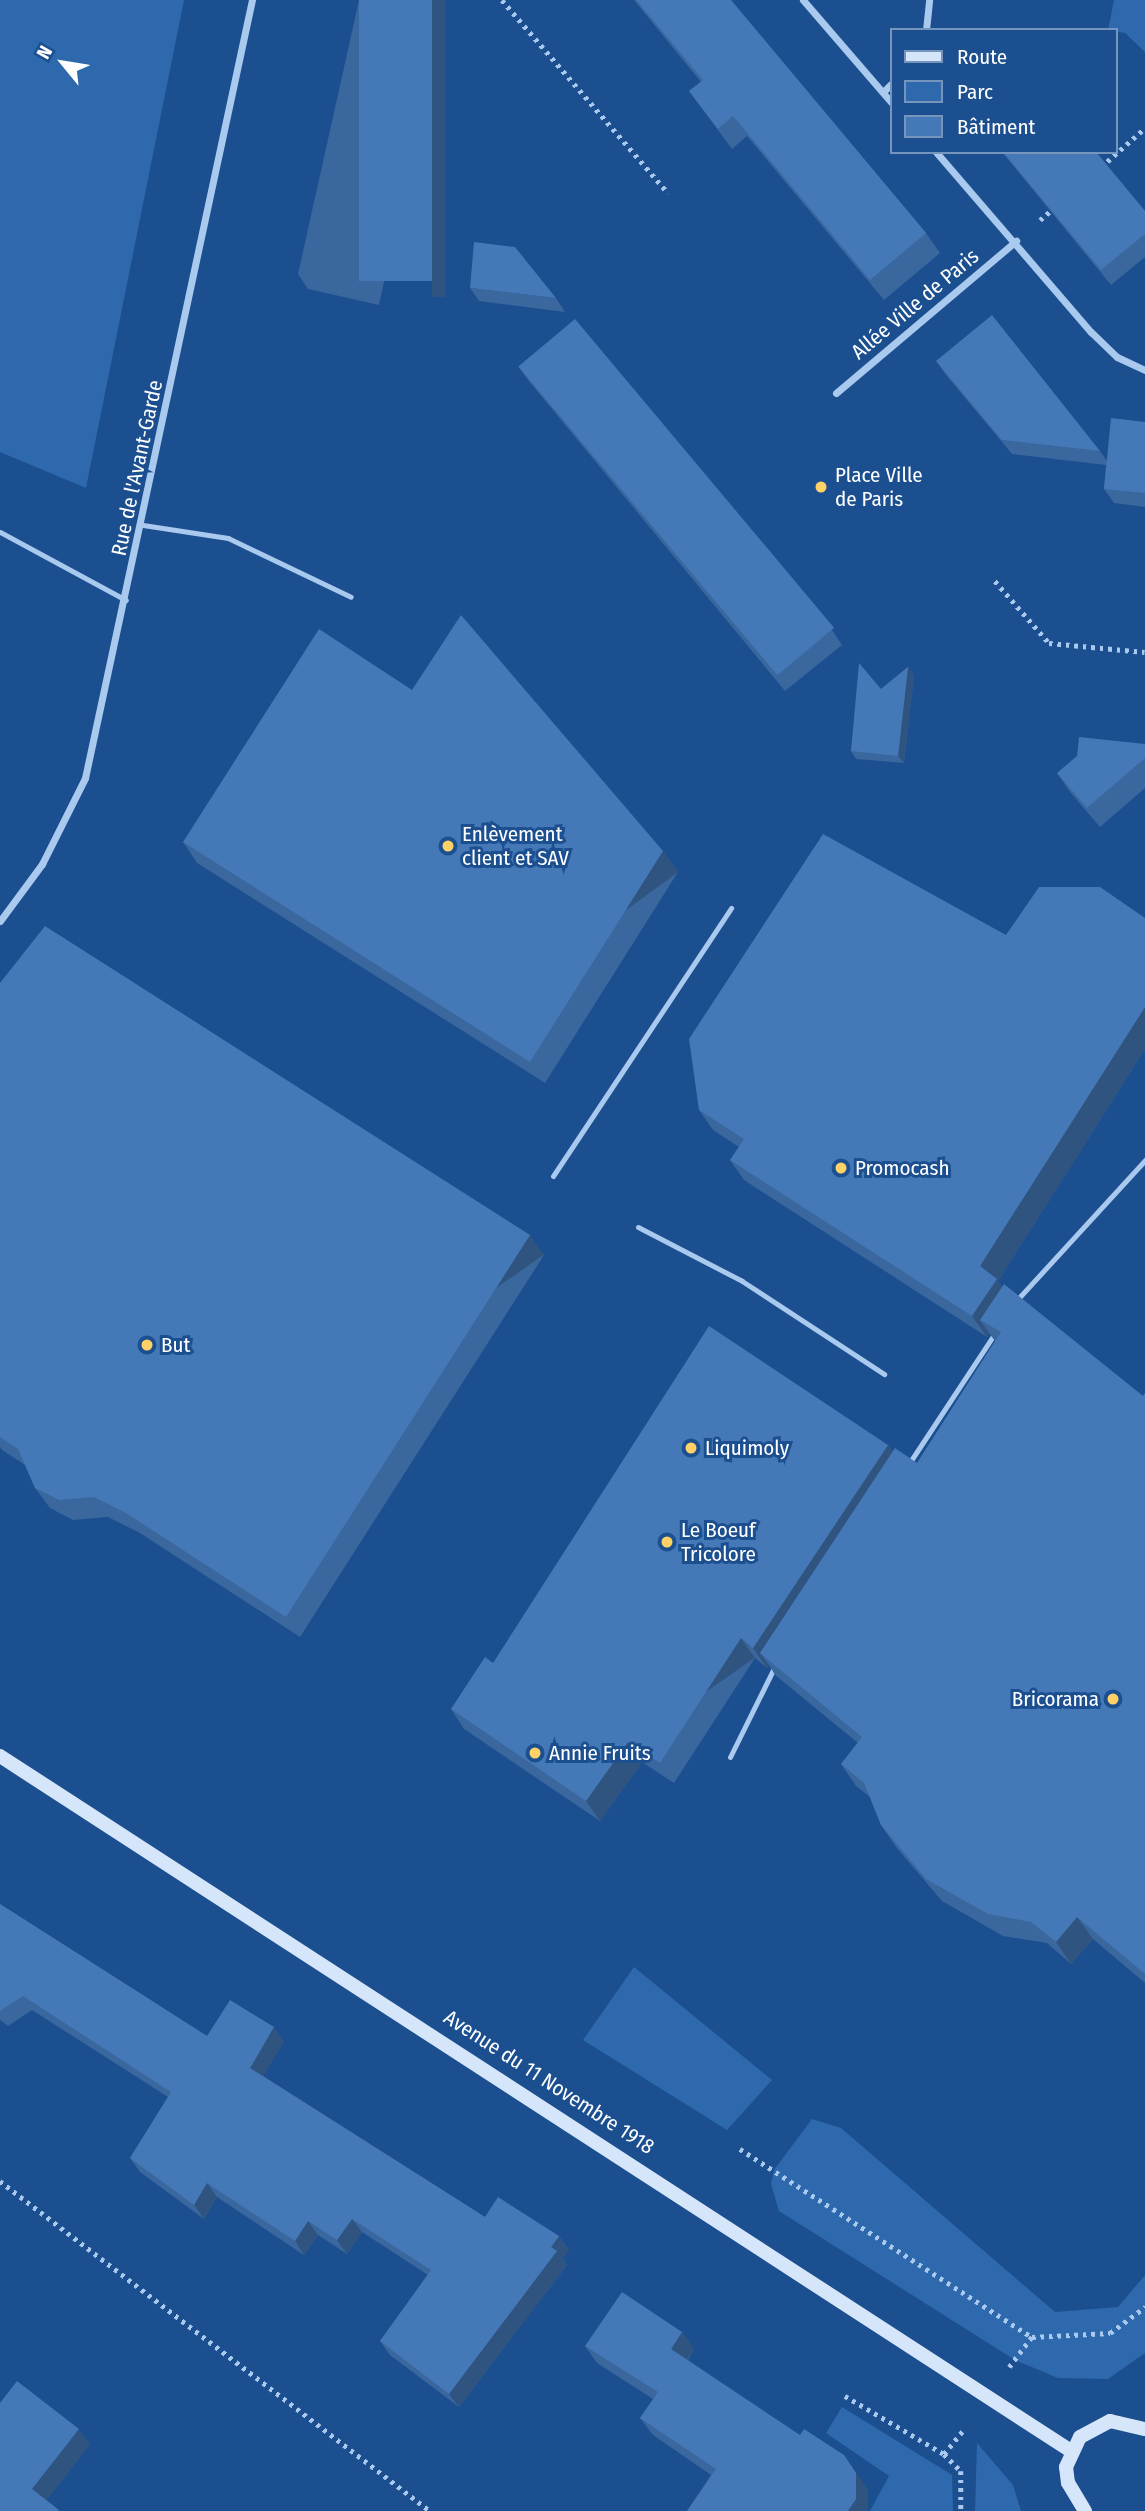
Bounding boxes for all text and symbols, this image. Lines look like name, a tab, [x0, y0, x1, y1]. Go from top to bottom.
north arrow	[28, 28, 98, 98]
legend	[890, 28, 1117, 154]
text: N	[32, 42, 57, 63]
text: Route	[957, 44, 1007, 70]
text: Parc	[957, 79, 993, 105]
text: Bâtiment	[957, 114, 1035, 140]
street label: Allée Ville de Paris	[846, 243, 984, 365]
street label: Rue de l'Avant-Garde	[106, 378, 168, 558]
place label: Place Ville de Paris	[835, 462, 923, 512]
marker: Place Ville de Paris	[813, 479, 829, 495]
place label: Enlèvement client et SAV	[462, 821, 569, 871]
marker: Enlèvement client et SAV	[440, 838, 456, 854]
place label: Promocash	[855, 1155, 949, 1181]
marker: Promocash	[833, 1160, 849, 1176]
place label: But	[161, 1332, 190, 1358]
marker: But	[139, 1337, 155, 1353]
place label: Liquimoly	[705, 1435, 789, 1461]
marker: Liquimoly	[683, 1440, 699, 1456]
place label: Le Boeuf Tricolore	[681, 1517, 756, 1567]
marker: Le Boeuf Tricolore	[659, 1534, 675, 1550]
place label: Bricorama	[1012, 1686, 1099, 1712]
marker: Bricorama	[1105, 1691, 1121, 1707]
place label: Annie Fruits	[549, 1740, 651, 1766]
marker: Annie Fruits	[527, 1745, 543, 1761]
street label: Avenue du 11 Novembre 1918	[439, 2005, 659, 2159]

